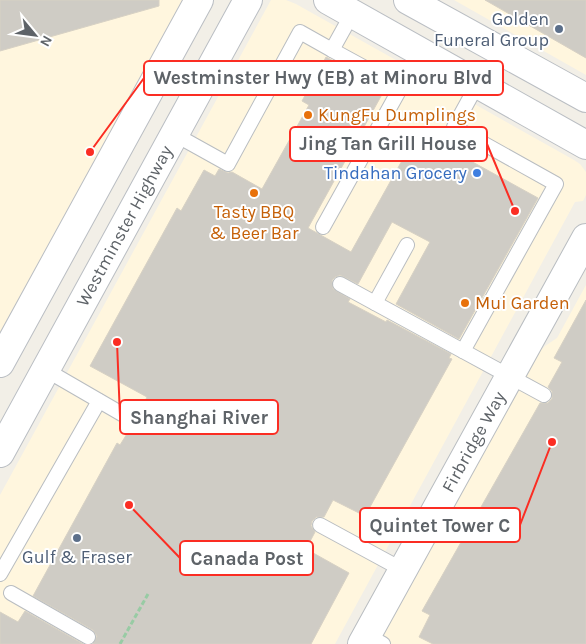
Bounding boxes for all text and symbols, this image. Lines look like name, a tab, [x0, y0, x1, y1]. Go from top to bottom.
place label: Golden Funeral Group	[434, 8, 549, 51]
north arrow	[10, 10, 60, 60]
marker: Golden Funeral Group	[553, 23, 565, 35]
text: N	[36, 33, 56, 50]
callout: Westminster Hwy (EB) at Minoru Blvd	[144, 61, 503, 95]
text: Westminster Hwy (EB) at Minoru Blvd	[153, 67, 493, 89]
place label: KungFu Dumplings	[318, 104, 476, 126]
marker: KungFu Dumplings	[302, 109, 314, 121]
callout: Jing Tan Grill House	[290, 127, 487, 161]
text: Jing Tan Grill House	[299, 133, 477, 155]
street label: Westminster Highway	[71, 141, 178, 310]
place label: Tindahan Grocery	[324, 162, 468, 184]
marker: Tindahan Grocery	[471, 167, 483, 179]
marker: Tasty BBQ & Beer Bar	[248, 187, 260, 199]
place label: Tasty BBQ & Beer Bar	[210, 201, 299, 244]
place label: Mui Garden	[475, 292, 570, 314]
marker: Mui Garden	[459, 297, 471, 309]
street label: Firbridge Way	[437, 387, 511, 496]
callout: Shanghai River	[120, 400, 278, 434]
text: Shanghai River	[130, 407, 268, 429]
callout: Quintet Tower C	[360, 508, 520, 542]
text: Quintet Tower C	[370, 515, 510, 537]
marker: Gulf & Fraser	[71, 532, 83, 544]
callout: Canada Post	[180, 541, 313, 575]
place label: Gulf & Fraser	[22, 546, 132, 568]
text: Canada Post	[191, 548, 304, 570]

